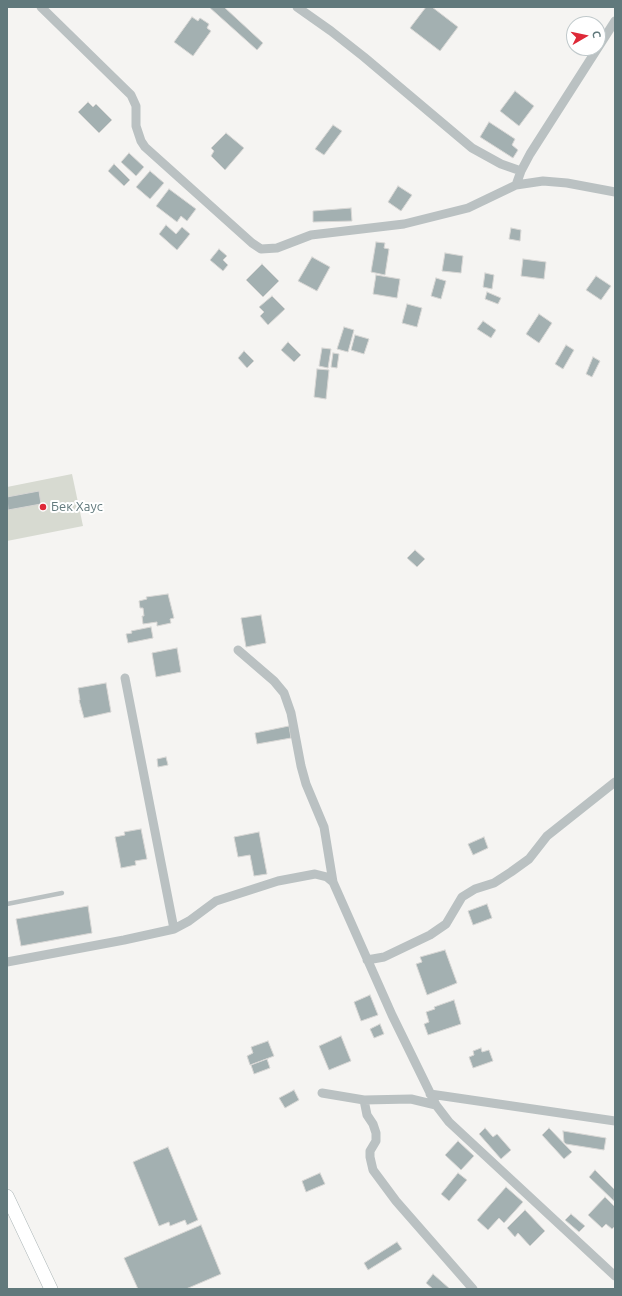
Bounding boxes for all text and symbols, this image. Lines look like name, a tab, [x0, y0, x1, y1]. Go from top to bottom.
north arrow	[566, 16, 606, 56]
text: С	[590, 30, 603, 39]
place label: Бек Хаус	[51, 499, 103, 515]
marker: Бек Хаус	[38, 502, 48, 512]

